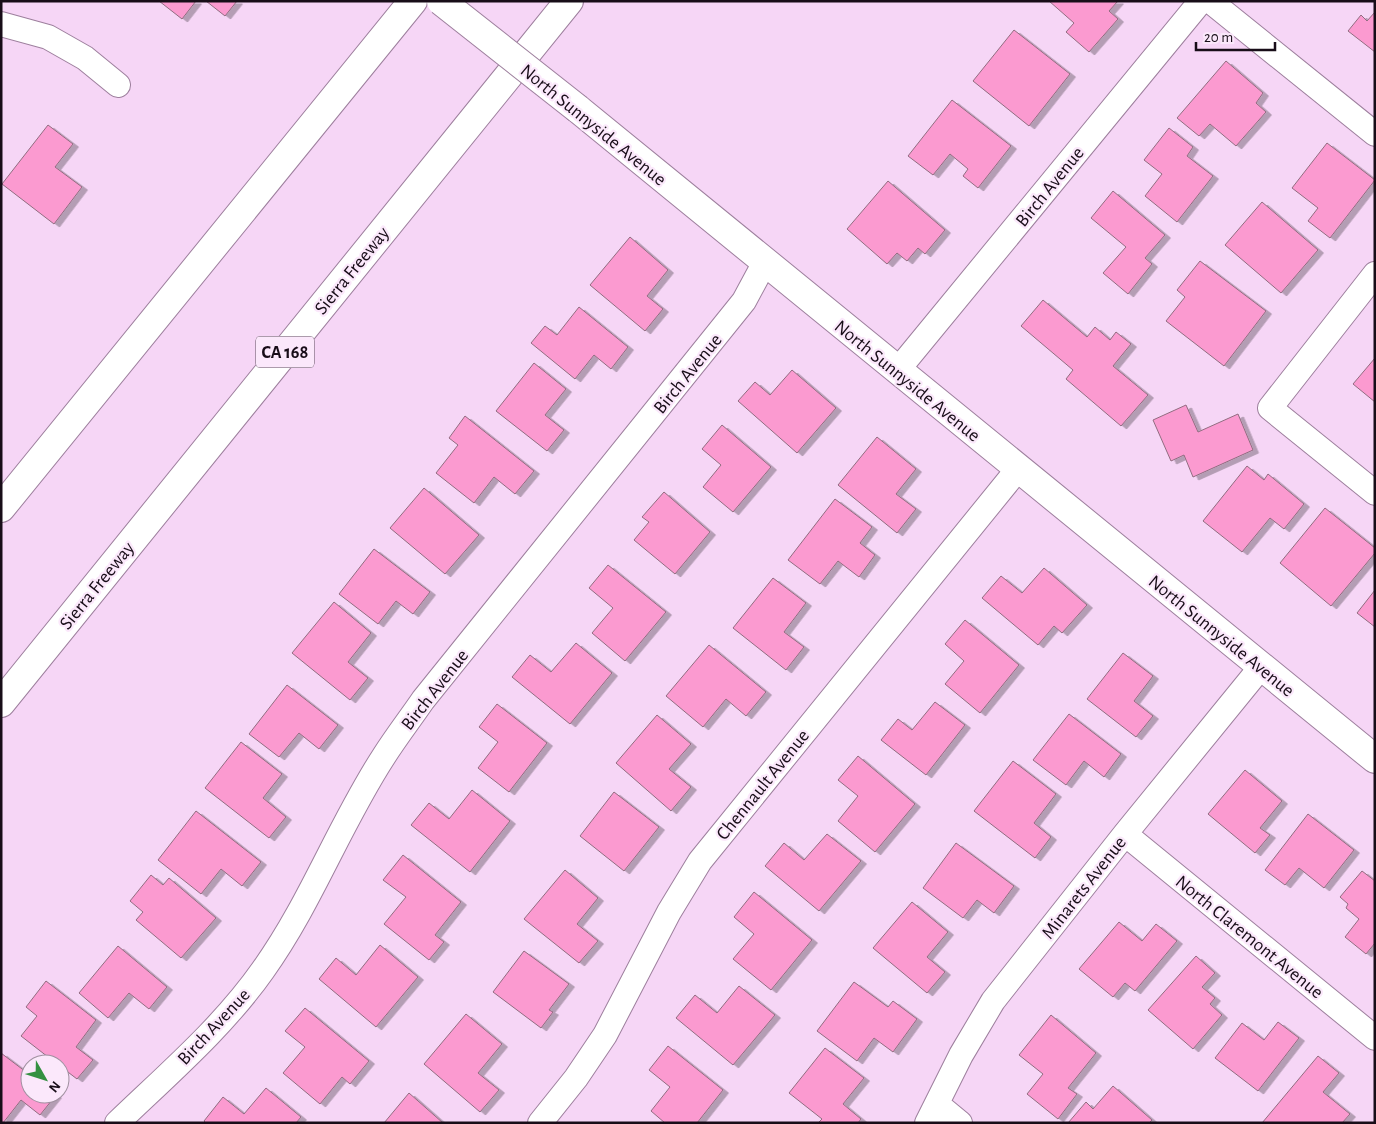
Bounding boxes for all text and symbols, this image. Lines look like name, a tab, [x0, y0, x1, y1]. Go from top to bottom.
scale bar	[1196, 20, 1275, 52]
text: 20 m	[1204, 30, 1233, 45]
street label: North Sunnyside Avenue	[517, 61, 669, 190]
street label: Birch Avenue	[1012, 143, 1088, 230]
street label: Sierra Freeway	[311, 224, 393, 318]
street label: North Sunnyside Avenue	[831, 317, 983, 446]
street label: Birch Avenue	[650, 330, 726, 417]
road number: CA 168	[256, 337, 314, 368]
street label: Sierra Freeway	[56, 539, 138, 633]
street label: North Sunnyside Avenue	[1145, 572, 1297, 701]
street label: Birch Avenue	[398, 646, 472, 734]
street label: Chennault Avenue	[713, 726, 813, 844]
street label: Minarets Avenue	[1038, 833, 1130, 943]
street label: North Claremont Avenue	[1172, 872, 1326, 1002]
street label: Birch Avenue	[174, 985, 254, 1069]
north arrow	[20, 1054, 70, 1104]
text: N	[46, 1078, 63, 1095]

